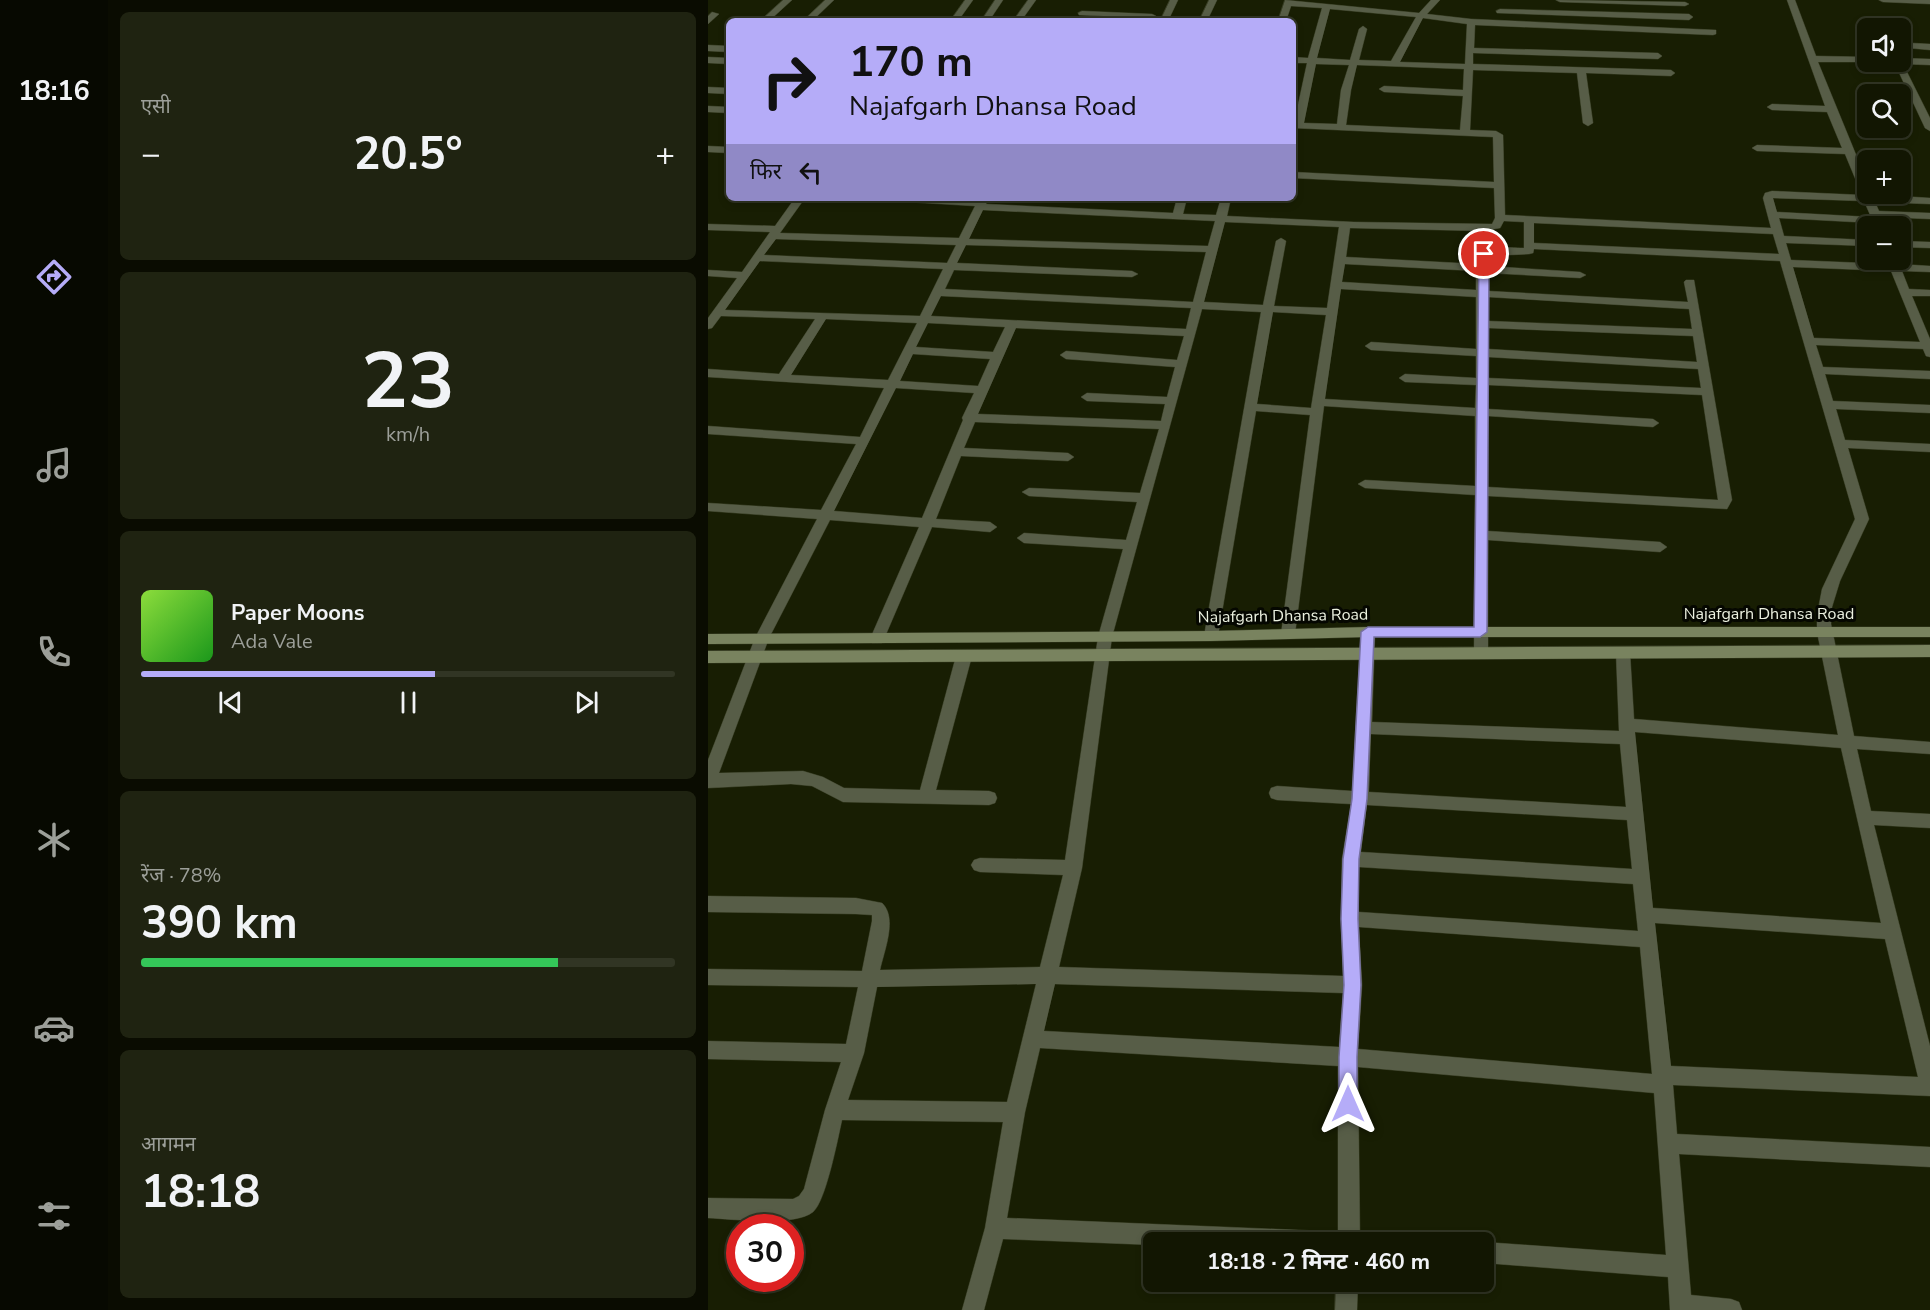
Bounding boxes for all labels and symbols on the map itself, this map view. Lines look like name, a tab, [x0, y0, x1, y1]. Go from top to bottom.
pin	[1458, 228, 1509, 279]
street label: Najafgarh Dhansa Road	[1684, 603, 1854, 625]
street label: Najafgarh Dhansa Road	[1198, 604, 1368, 628]
position arrow	[1316, 1072, 1380, 1136]
speed limit sign: 30	[726, 1214, 804, 1292]

